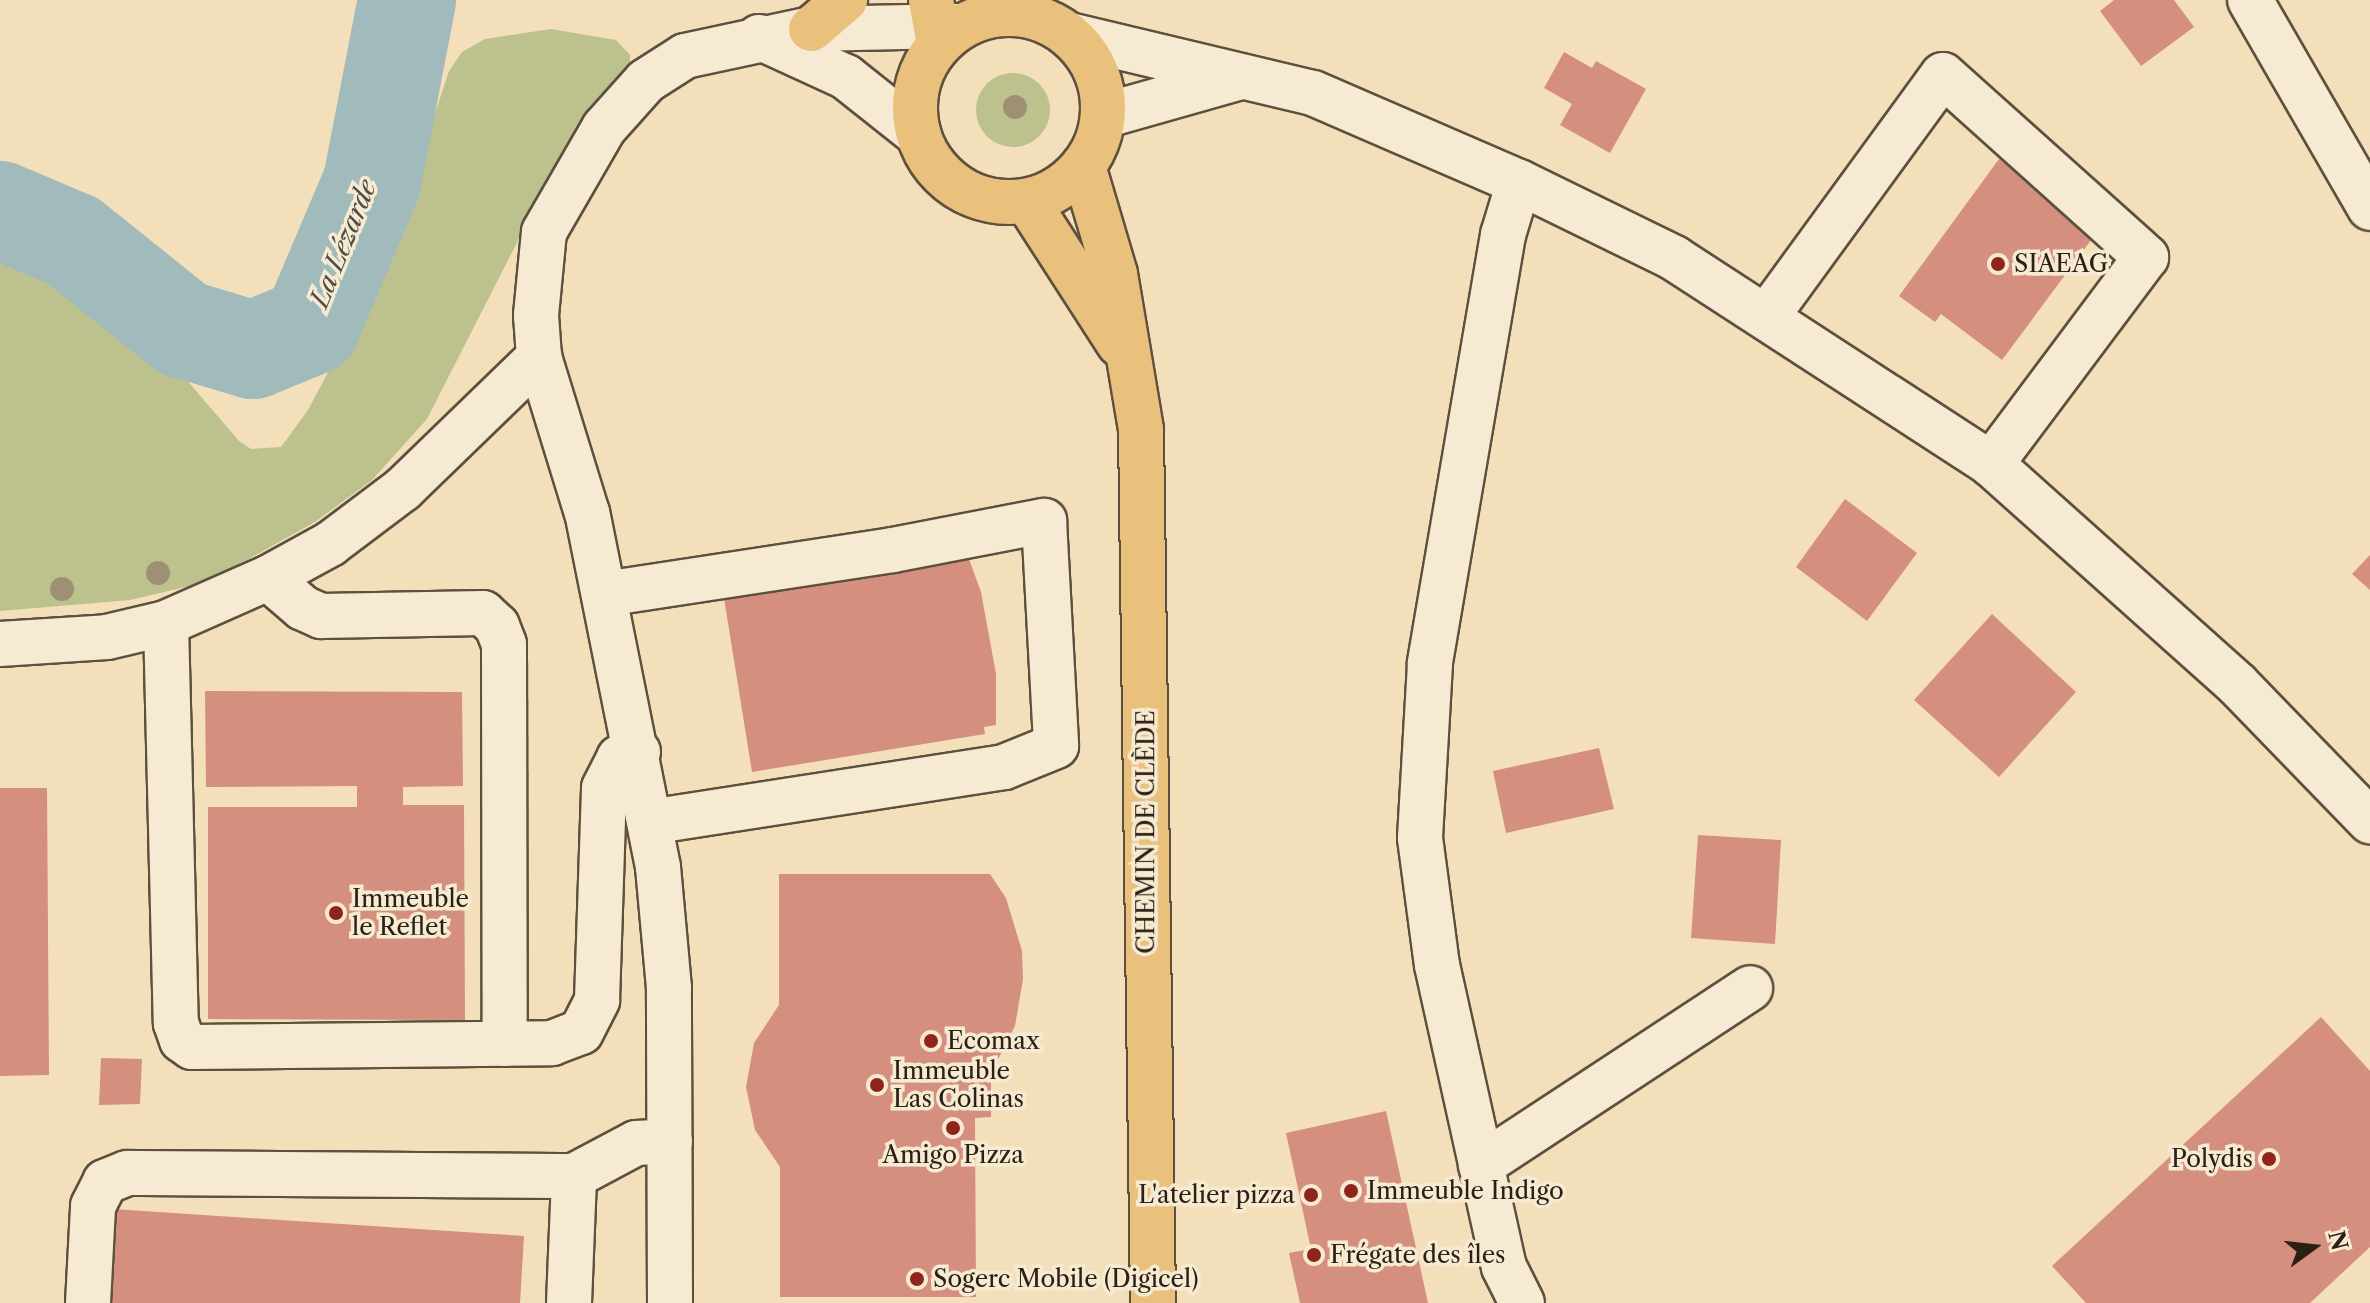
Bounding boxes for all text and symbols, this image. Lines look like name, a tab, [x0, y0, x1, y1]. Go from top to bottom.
water label: La Lézarde	[304, 176, 384, 312]
place label: SIAEAG	[2014, 250, 2108, 278]
marker: SIAEAG	[1989, 255, 2007, 273]
street label: CHEMIN DE CLÈDE	[1132, 710, 1160, 954]
place label: Immeuble le Reflet	[352, 885, 469, 941]
marker: Immeuble le Reflet	[327, 904, 345, 922]
place label: Ecomax	[947, 1027, 1040, 1055]
marker: Ecomax	[922, 1032, 940, 1050]
place label: Immeuble Las Colinas	[893, 1057, 1024, 1113]
marker: Immeuble Las Colinas	[868, 1076, 886, 1094]
marker: Amigo Pizza	[944, 1119, 962, 1137]
place label: Amigo Pizza	[882, 1141, 1024, 1169]
place label: Polydis	[2171, 1145, 2253, 1173]
marker: Polydis	[2260, 1150, 2278, 1168]
place label: Immeuble Indigo	[1367, 1177, 1564, 1205]
place label: L'atelier pizza	[1138, 1181, 1295, 1209]
marker: Immeuble Indigo	[1342, 1182, 1360, 1200]
marker: L'atelier pizza	[1302, 1186, 1320, 1204]
north arrow	[2274, 1207, 2354, 1287]
text: N	[2322, 1228, 2353, 1253]
place label: Frégate des îles	[1330, 1241, 1506, 1269]
marker: Frégate des îles	[1305, 1246, 1323, 1264]
place label: Sogerc Mobile (Digicel)	[933, 1265, 1198, 1293]
marker: Sogerc Mobile (Digicel)	[908, 1270, 926, 1288]

